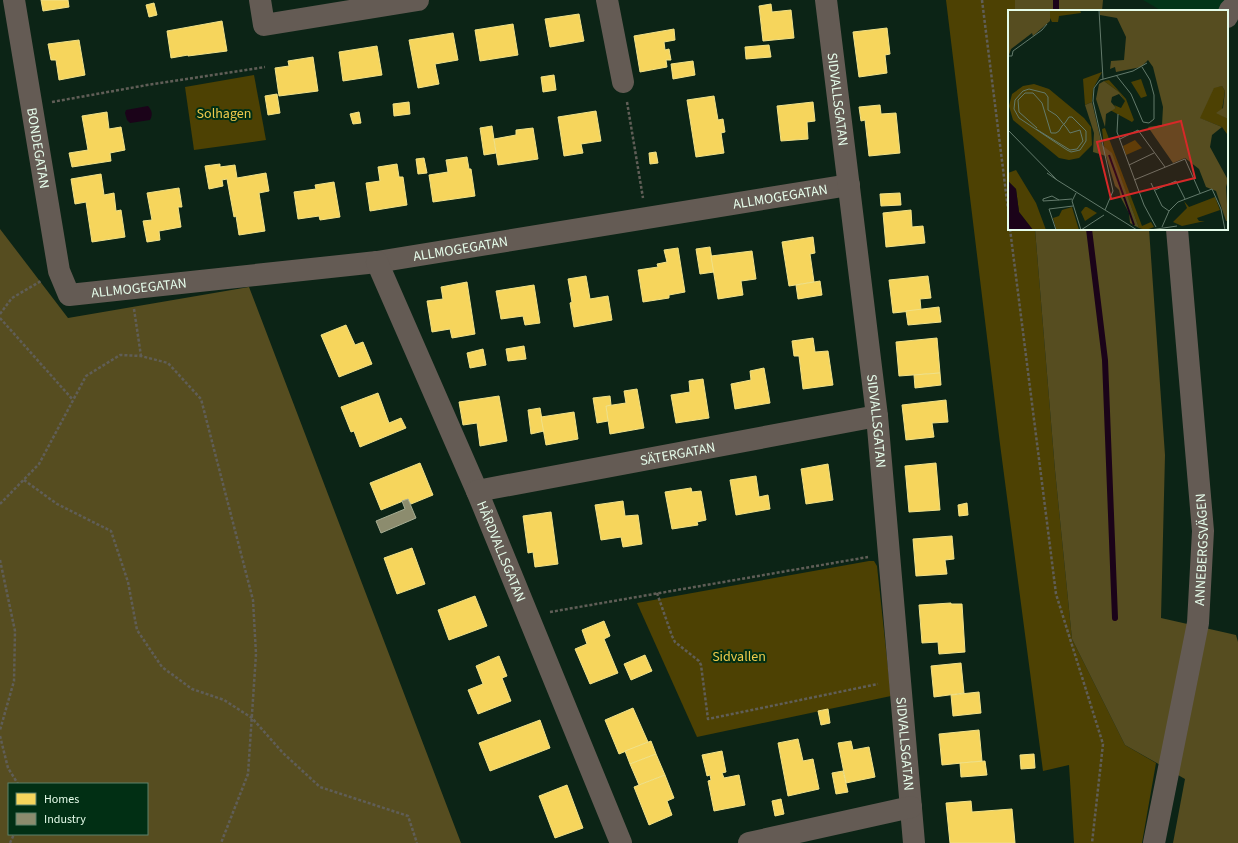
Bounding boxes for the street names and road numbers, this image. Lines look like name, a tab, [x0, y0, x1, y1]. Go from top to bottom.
street label: SIDVALLSGATAN	[822, 51, 853, 147]
street label: BONDEGATAN	[21, 106, 54, 190]
street label: ALLMOGEGATAN	[731, 180, 829, 215]
street label: ALLMOGEGATAN	[412, 232, 509, 267]
street label: ALLMOGEGATAN	[90, 273, 188, 304]
street label: SIDVALLSGATAN	[861, 373, 890, 469]
street label: SÄTERGATAN	[638, 438, 717, 471]
street label: ANNEBERGSVÄGEN	[1190, 492, 1214, 606]
street label: HÅRDVALLSGATAN	[471, 498, 530, 605]
street label: SIDVALLSGATAN	[890, 696, 918, 792]

